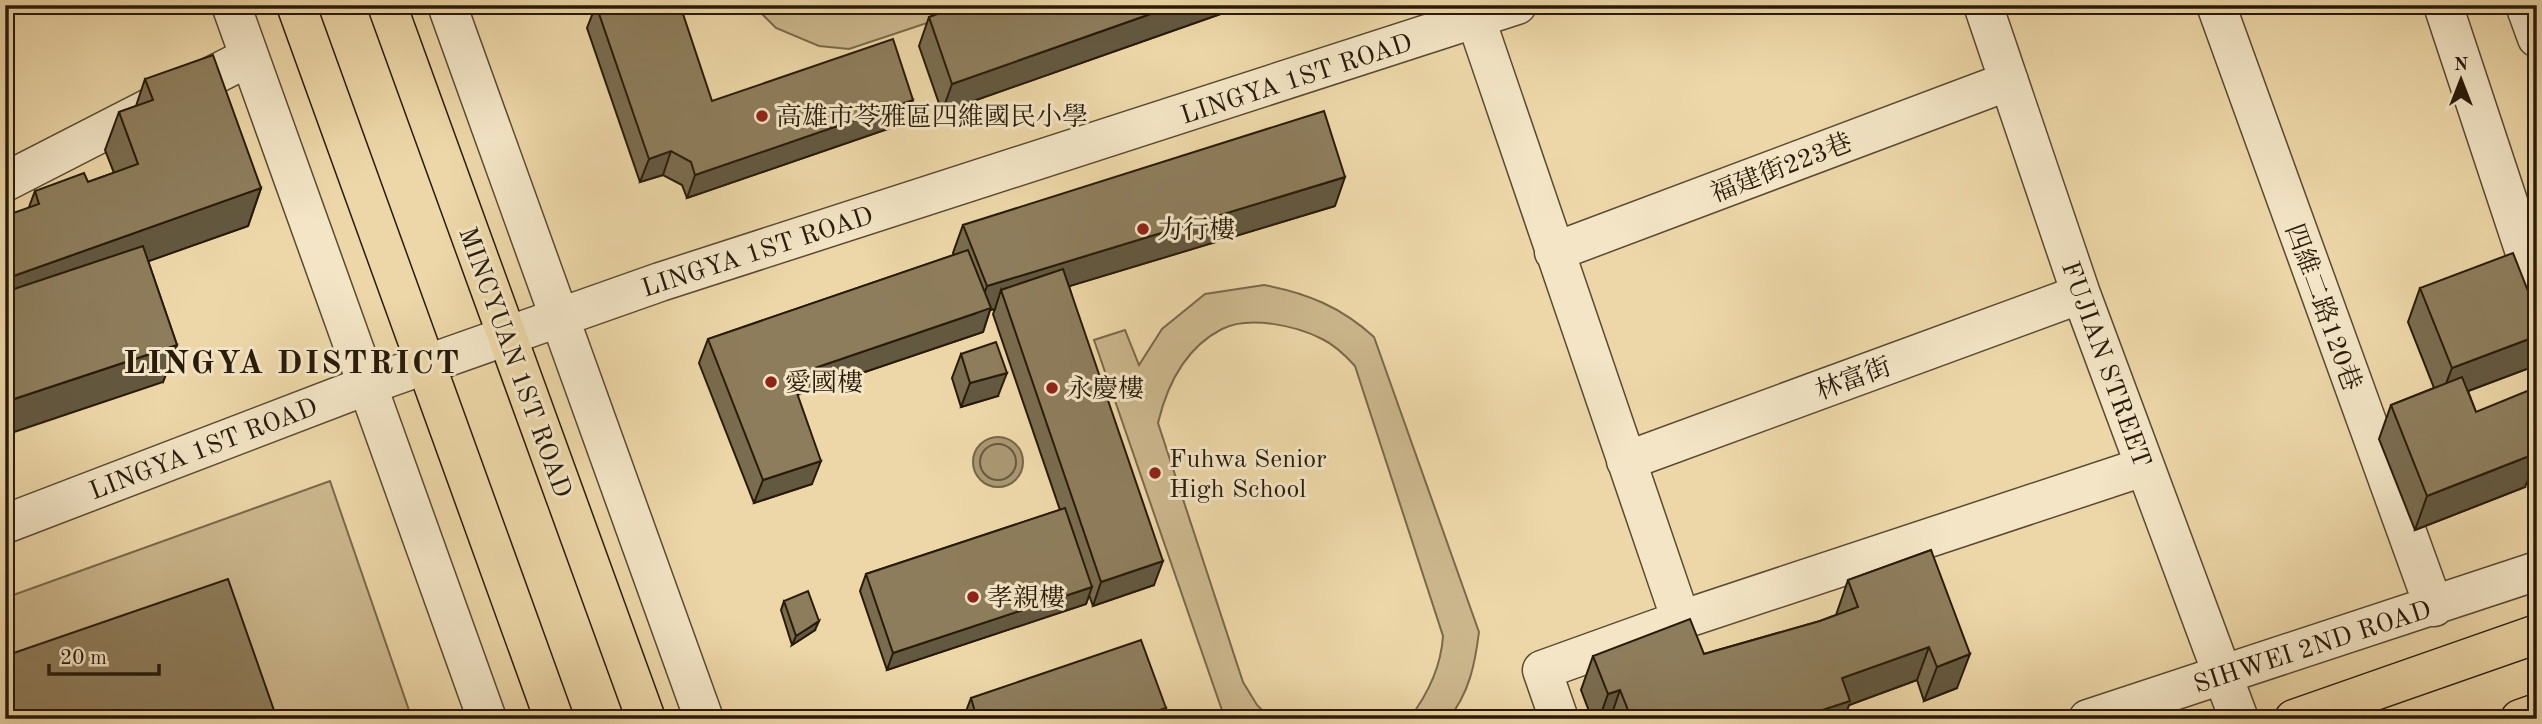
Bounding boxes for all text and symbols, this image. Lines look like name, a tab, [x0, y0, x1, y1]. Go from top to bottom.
street label: LINGYA 1ST ROAD	[1178, 30, 1416, 130]
north arrow	[2426, 46, 2496, 116]
text: N	[2454, 56, 2469, 75]
place label: 高雄市苓雅區四維國民小學	[776, 102, 1088, 131]
marker: 高雄市苓雅區四維國民小學	[754, 108, 770, 124]
street label: 福建街223巷	[1707, 128, 1856, 208]
street label: LINGYA 1ST ROAD	[639, 203, 877, 303]
place label: 力行樓	[1157, 216, 1235, 244]
street label: 四維二路120巷	[2280, 220, 2366, 394]
marker: 力行樓	[1135, 221, 1151, 237]
street label: MINCYUAN 1ST ROAD	[453, 224, 575, 501]
street label: FUJIAN STREET	[2056, 258, 2154, 471]
district label: LINGYA DISTRICT	[123, 348, 461, 381]
street label: 林富街	[1812, 352, 1895, 405]
place label: 愛國樓	[785, 369, 863, 397]
marker: 愛國樓	[763, 374, 779, 390]
place label: 永慶樓	[1066, 375, 1144, 403]
marker: 永慶樓	[1044, 380, 1060, 396]
street label: LINGYA 1ST ROAD	[86, 394, 321, 505]
place label: Fuhwa Senior High School	[1169, 447, 1327, 503]
marker: Fuhwa Senior High School	[1147, 465, 1163, 481]
place label: 孝親樓	[987, 583, 1065, 612]
marker: 孝親樓	[965, 589, 981, 605]
street label: SIHWEI 2ND ROAD	[2191, 597, 2435, 699]
scale bar	[49, 633, 159, 677]
text: 20 m	[60, 648, 107, 669]

